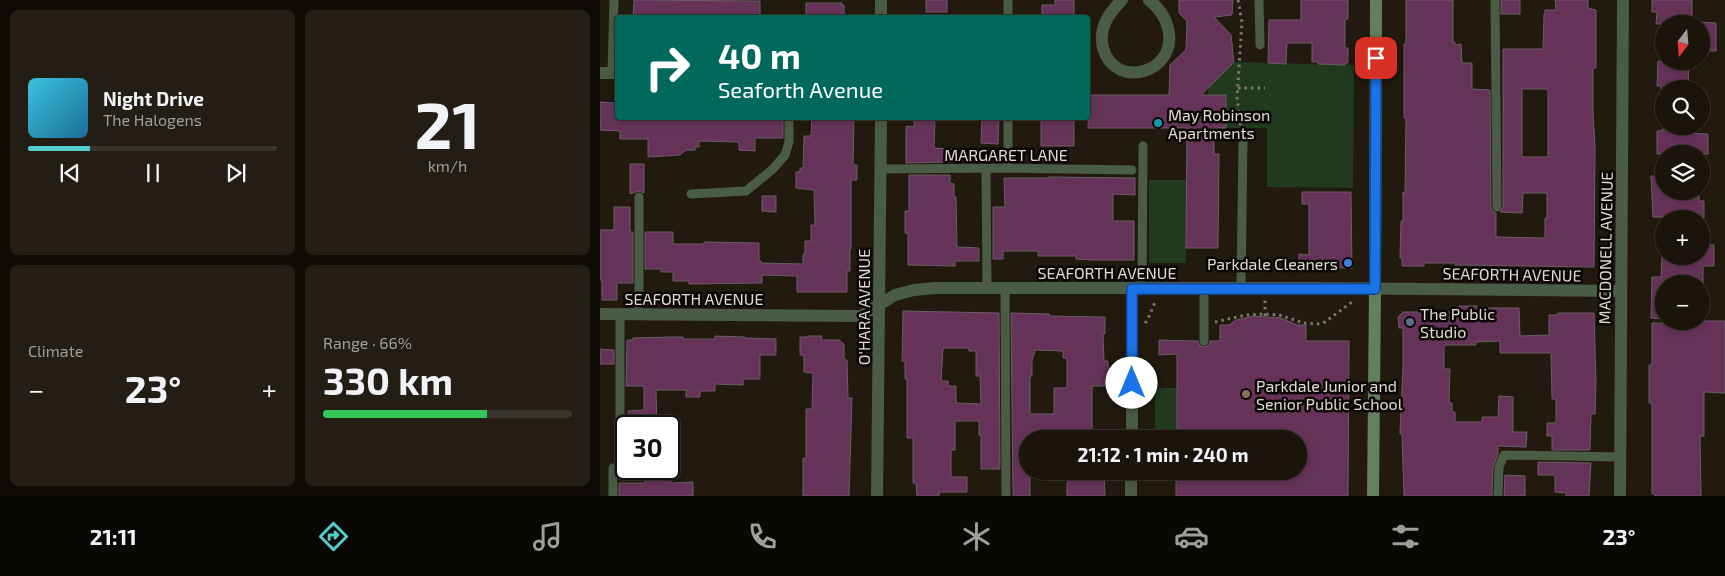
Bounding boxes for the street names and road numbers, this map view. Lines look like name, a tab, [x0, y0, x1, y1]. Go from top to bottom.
street label: MARGARET LANE	[944, 145, 1068, 164]
street label: MACDONELL AVENUE	[1594, 171, 1616, 325]
street label: O'HARA AVENUE	[854, 249, 873, 365]
street label: SEAFORTH AVENUE	[1038, 263, 1177, 282]
street label: SEAFORTH AVENUE	[1442, 263, 1582, 285]
street label: SEAFORTH AVENUE	[625, 289, 764, 308]

